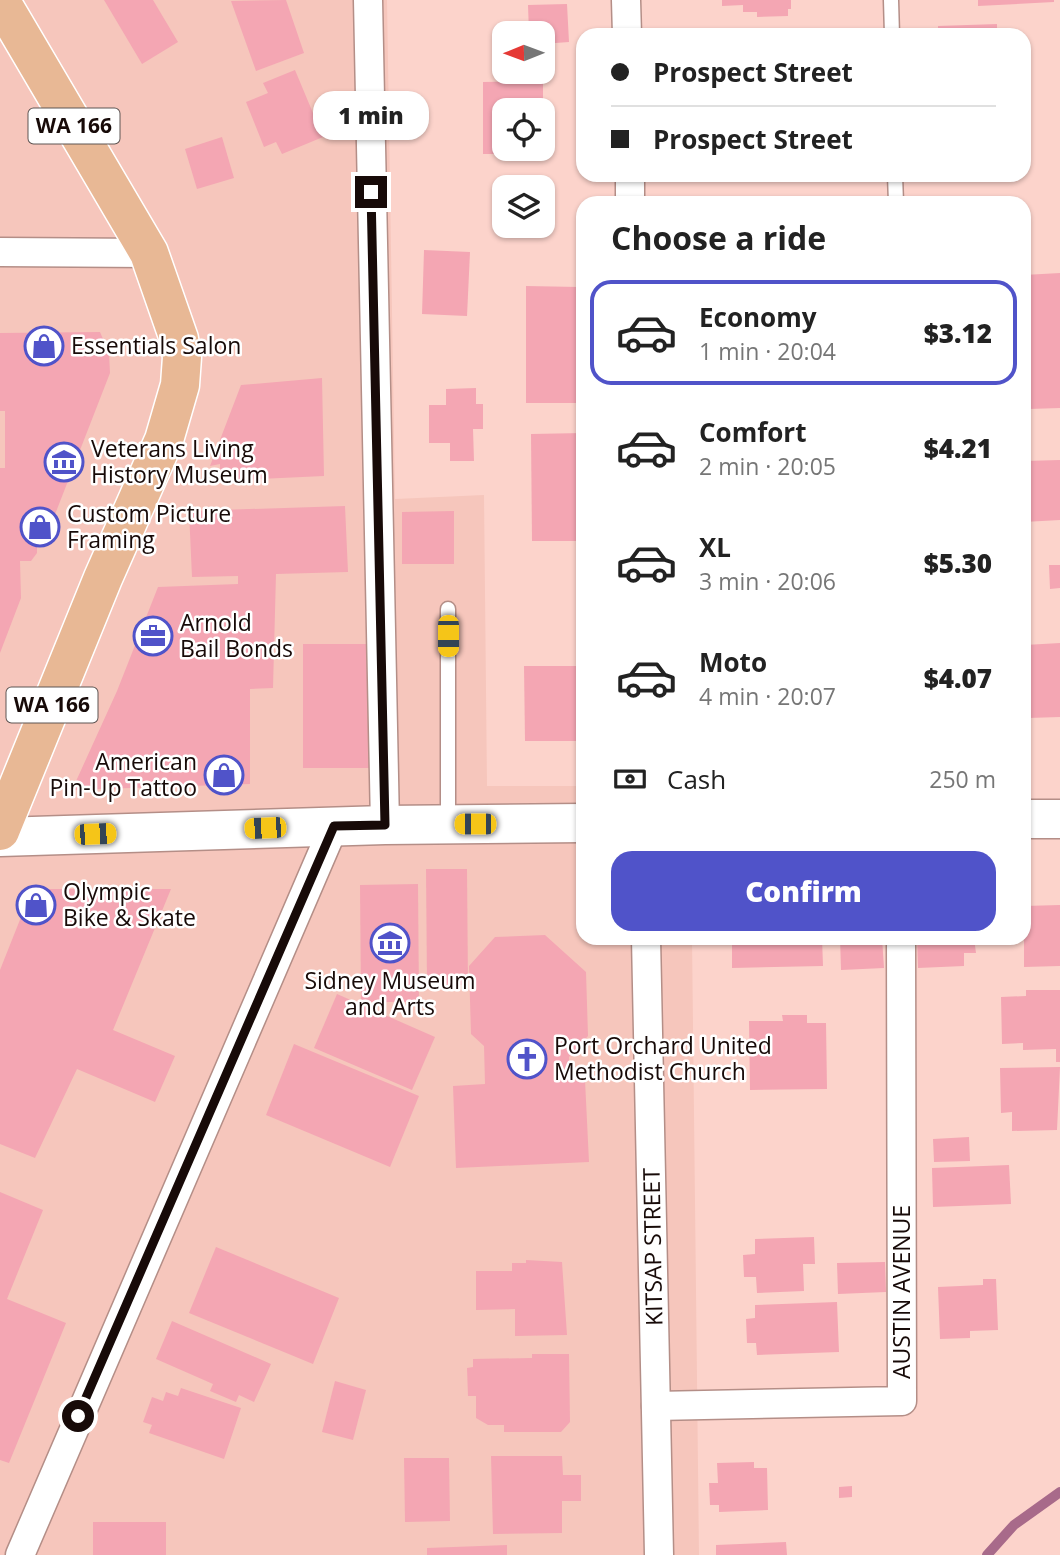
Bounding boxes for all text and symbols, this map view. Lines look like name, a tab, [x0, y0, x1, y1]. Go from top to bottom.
north arrow	[492, 21, 555, 84]
map controls	[492, 21, 555, 238]
text: Prospect Street	[653, 54, 853, 90]
callout: 1 min	[313, 90, 429, 140]
button: locate	[492, 98, 555, 161]
text: 1 min	[338, 99, 404, 131]
road number: WA 166	[28, 108, 119, 144]
text: Prospect Street	[653, 121, 853, 157]
button: layers	[492, 175, 555, 238]
route end	[355, 176, 387, 208]
text: Choose a ride	[611, 216, 826, 259]
text: Economy	[699, 299, 817, 335]
icon: car	[615, 301, 678, 364]
text: $3.12	[924, 315, 992, 351]
shop icon: Essentials Salon	[23, 325, 65, 367]
place label: Essentials Salon	[71, 329, 241, 361]
text: 1 min · 20:04	[699, 335, 836, 367]
text: Comfort	[699, 414, 806, 450]
icon: car	[615, 416, 678, 479]
text: $4.21	[924, 430, 992, 466]
place label: Veterans Living History Museum	[91, 432, 268, 490]
museum icon: Veterans Living History Museum	[43, 441, 85, 483]
text: 2 min · 20:05	[699, 450, 836, 482]
place label: Custom Picture Framing	[67, 497, 231, 555]
shop icon: Custom Picture Framing	[19, 506, 61, 548]
text: XL	[699, 529, 731, 565]
icon: car	[615, 531, 678, 594]
text: $5.30	[924, 545, 992, 581]
text: 3 min · 20:06	[699, 565, 836, 597]
place label: Arnold Bail Bonds	[180, 606, 293, 664]
office icon: Arnold Bail Bonds	[132, 615, 174, 657]
car	[438, 615, 459, 657]
text: Moto	[699, 644, 767, 680]
icon: car	[615, 646, 678, 709]
text: $4.07	[924, 660, 992, 696]
text: 4 min · 20:07	[699, 680, 836, 712]
road number: WA 166	[7, 688, 98, 722]
place label: American Pin-Up Tattoo	[50, 745, 197, 803]
shop icon: American Pin-Up Tattoo	[203, 754, 245, 796]
icon: cash	[611, 760, 649, 798]
text: Cash	[667, 761, 726, 797]
text: 250 m	[929, 763, 996, 795]
car	[455, 814, 497, 835]
car	[244, 817, 287, 839]
car	[74, 823, 117, 845]
button: Confirm	[611, 851, 996, 931]
place label: Olympic Bike & Skate	[63, 875, 196, 933]
shop icon: Olympic Bike & Skate	[15, 884, 57, 926]
museum icon: Sidney Museum and Arts	[369, 922, 411, 964]
place label: Sidney Museum and Arts	[304, 964, 476, 1022]
place label: Port Orchard United Methodist Church	[554, 1029, 772, 1087]
church icon: Port Orchard United Methodist Church	[506, 1038, 548, 1080]
street label: KITSAP STREET	[635, 1168, 669, 1326]
street label: AUSTIN AVENUE	[885, 1205, 917, 1379]
route start	[62, 1400, 94, 1432]

